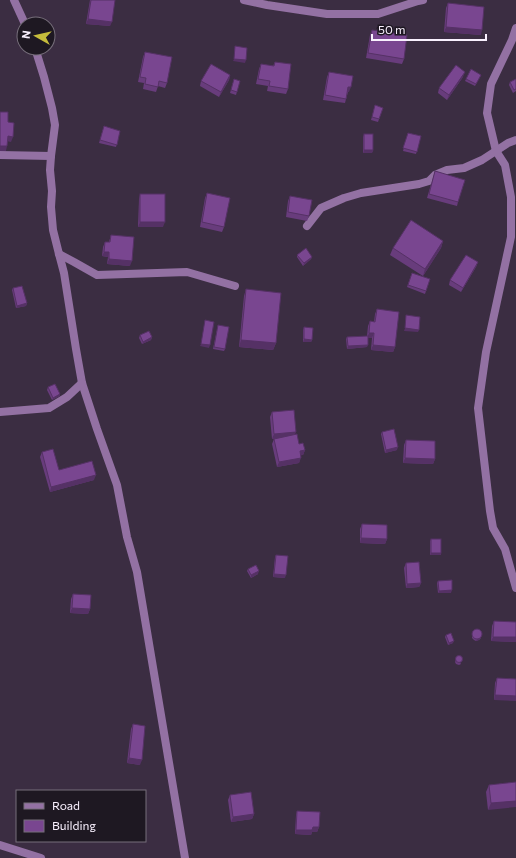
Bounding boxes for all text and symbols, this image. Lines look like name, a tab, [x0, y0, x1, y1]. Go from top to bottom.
north arrow	[16, 16, 56, 56]
scale bar	[372, 16, 486, 42]
text: 50 m	[378, 22, 406, 36]
text: N	[19, 30, 33, 40]
legend	[16, 790, 146, 842]
text: Road	[52, 798, 80, 812]
text: Building	[52, 818, 96, 832]

